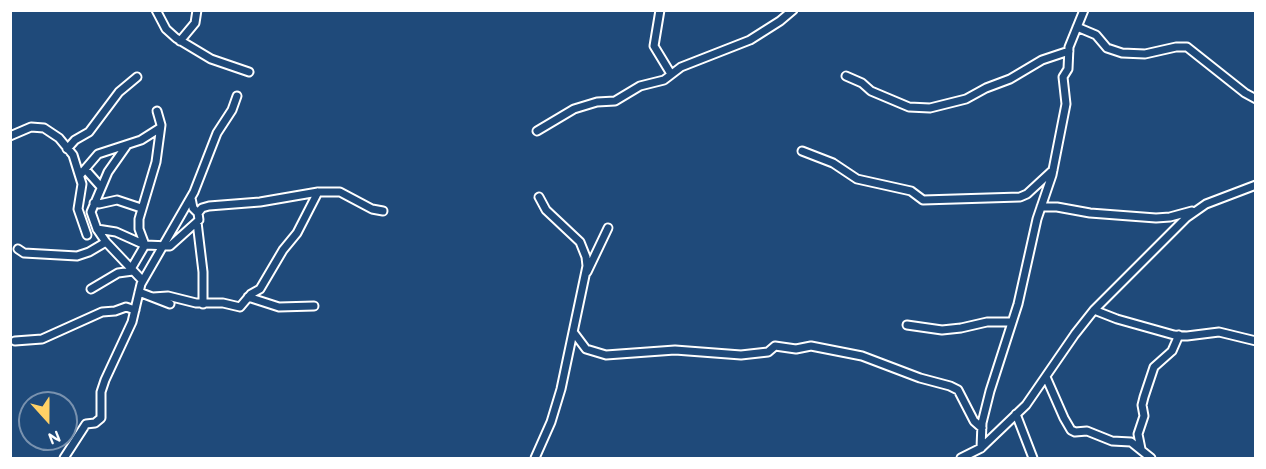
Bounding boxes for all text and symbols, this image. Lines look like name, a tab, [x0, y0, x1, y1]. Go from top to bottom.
north arrow	[18, 391, 78, 451]
text: N	[45, 425, 63, 447]

